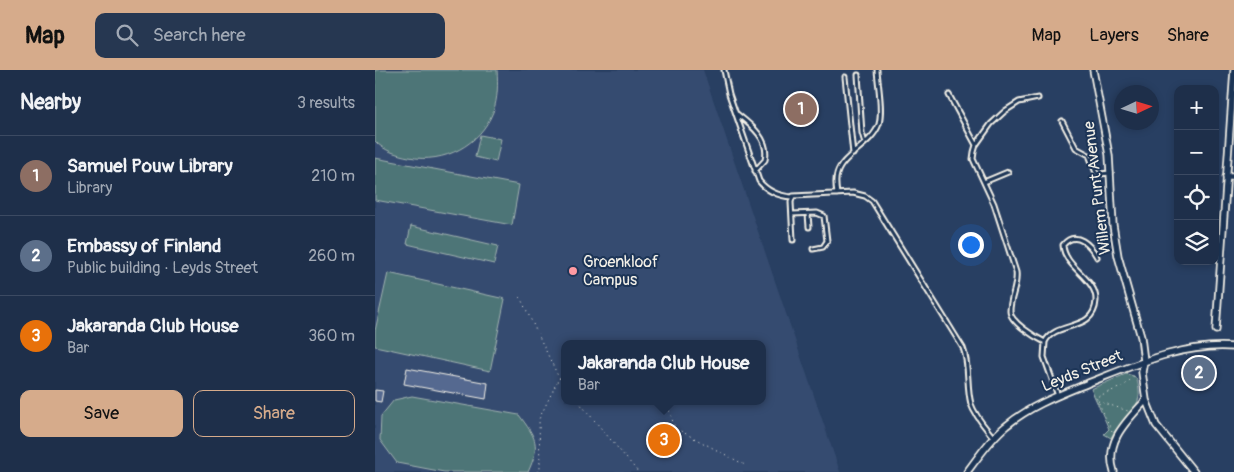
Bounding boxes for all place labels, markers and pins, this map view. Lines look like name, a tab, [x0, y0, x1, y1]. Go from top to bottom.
pin: 1	[785, 90, 817, 128]
place label: Groenkloof Campus	[583, 252, 659, 290]
marker: Groenkloof Campus	[567, 265, 579, 277]
pin: 2	[1183, 354, 1215, 392]
pin: 3	[648, 421, 680, 459]

